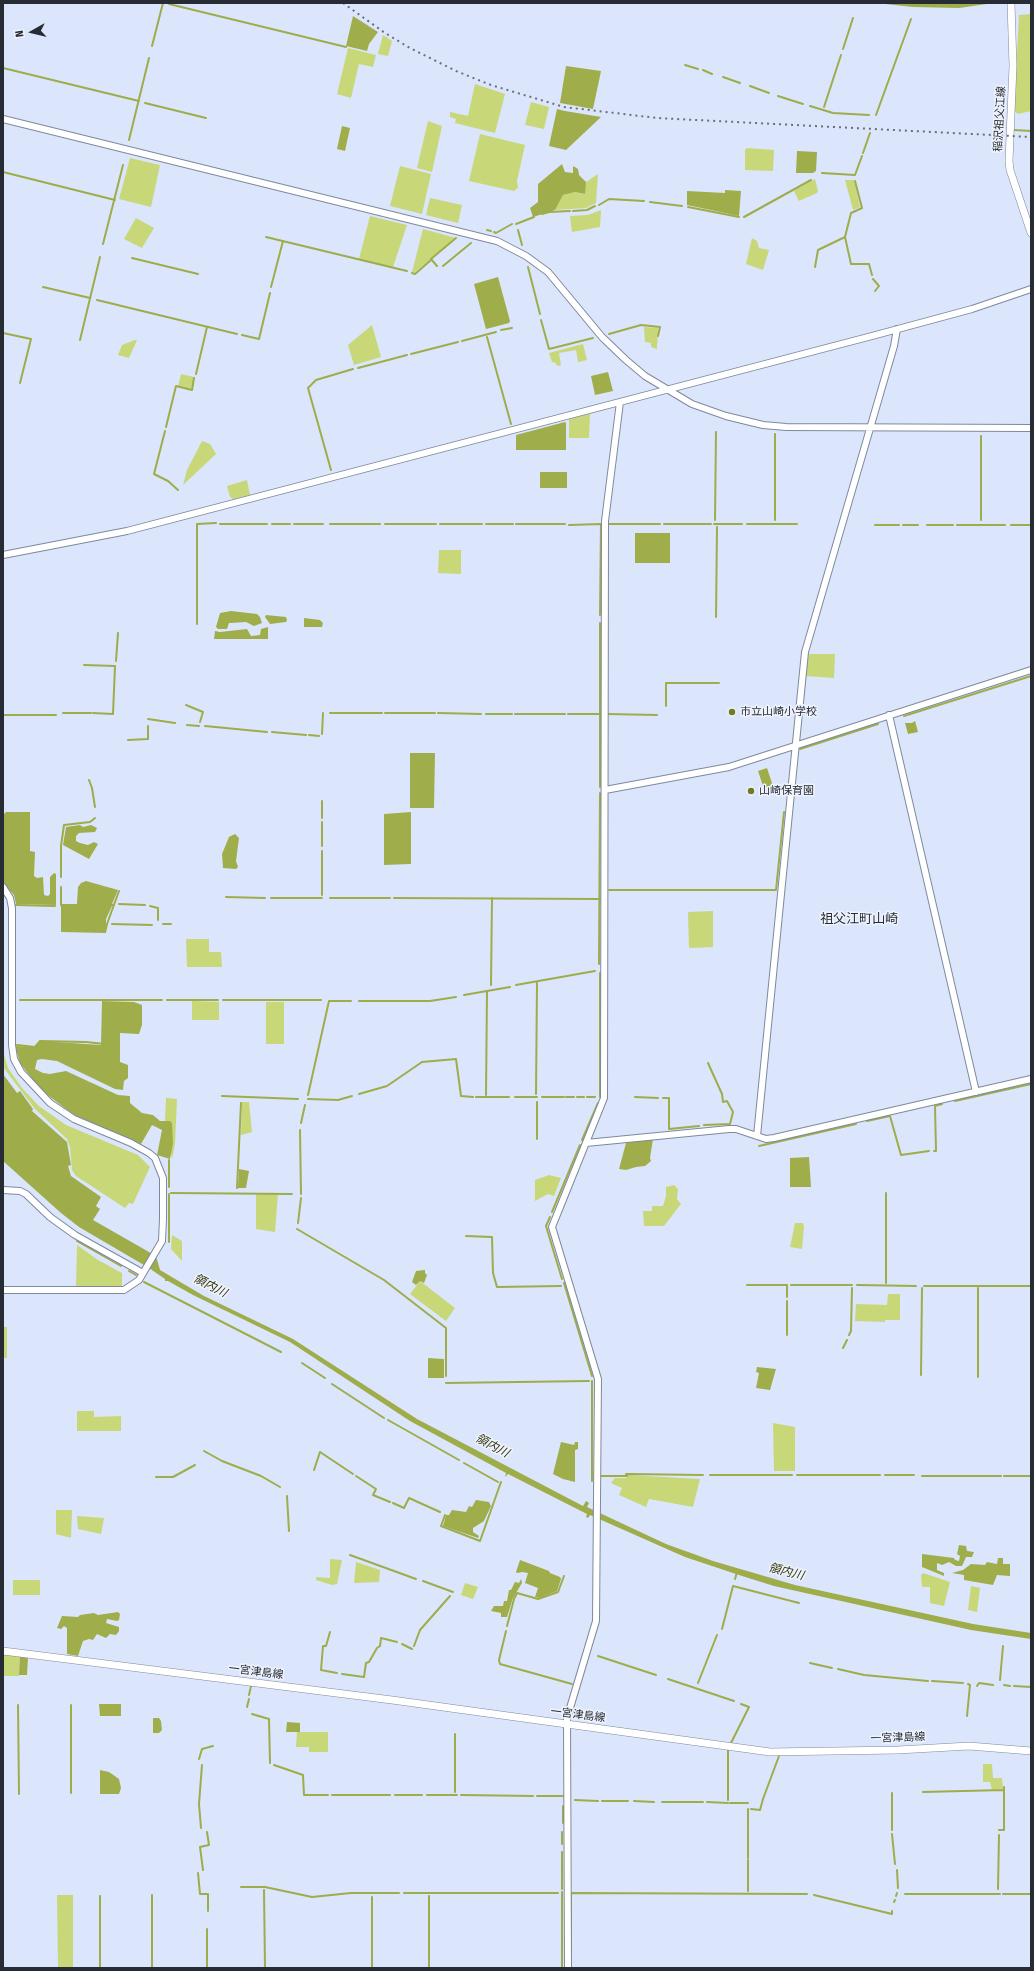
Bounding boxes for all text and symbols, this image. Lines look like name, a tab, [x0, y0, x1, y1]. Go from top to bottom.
north arrow	[12, 12, 52, 52]
text: N	[13, 30, 27, 38]
street label: 稲沢祖父江線	[992, 86, 1008, 152]
place label: 市立山崎小学校	[740, 705, 817, 719]
marker: 市立山崎小学校	[727, 707, 737, 717]
place label: 山崎保育園	[759, 784, 814, 798]
marker: 山崎保育園	[746, 786, 756, 796]
district label: 祖父江町山崎	[820, 911, 898, 927]
water label: 領内川	[191, 1271, 229, 1301]
water label: 領内川	[473, 1431, 511, 1461]
water label: 領内川	[767, 1561, 805, 1583]
street label: 一宮津島線	[228, 1662, 284, 1682]
street label: 一宮津島線	[550, 1705, 606, 1725]
street label: 一宮津島線	[870, 1730, 926, 1746]

